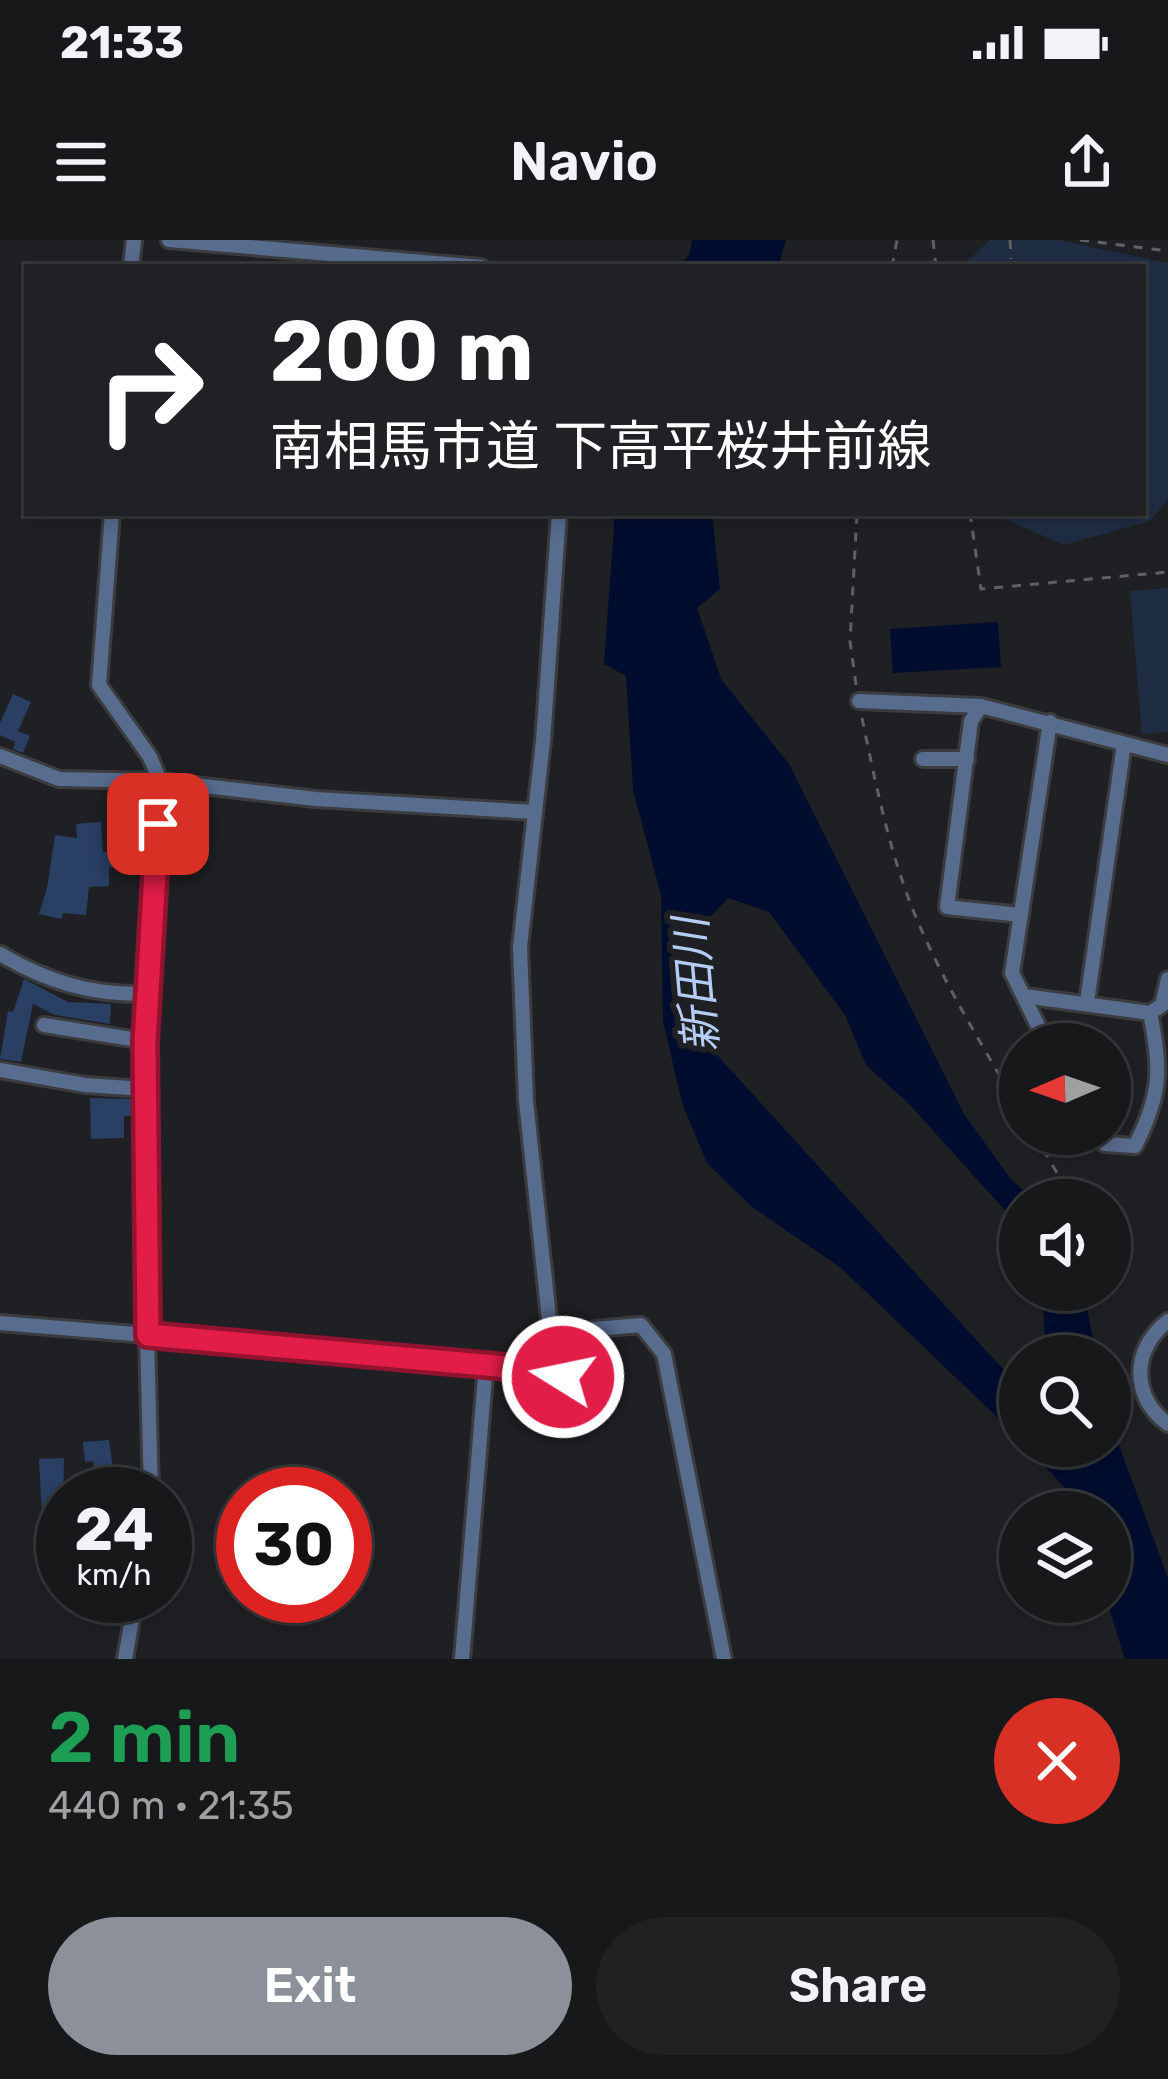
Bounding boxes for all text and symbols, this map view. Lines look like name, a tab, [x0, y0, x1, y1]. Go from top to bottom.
text: 21:33	[60, 16, 184, 69]
icon: menu	[48, 129, 114, 195]
icon: share	[1054, 129, 1120, 195]
text: Navio	[510, 130, 658, 194]
text: 200 m	[270, 301, 534, 401]
icon: right	[72, 312, 228, 468]
text: 南相馬市道 下高平桜井前線	[270, 415, 931, 479]
pin	[107, 773, 209, 875]
icon: arrive	[125, 791, 191, 857]
water label: 新田川	[663, 911, 728, 1055]
north arrow	[999, 1023, 1131, 1155]
map controls	[999, 1023, 1131, 1623]
button: sound	[999, 1179, 1131, 1311]
position arrow	[500, 1314, 626, 1440]
button: search	[999, 1335, 1131, 1467]
speed limit sign: 30	[216, 1467, 372, 1623]
button: layers	[999, 1491, 1131, 1623]
text: 24	[74, 1494, 154, 1565]
text: km/h	[77, 1557, 151, 1593]
text: 2 min	[48, 1695, 240, 1780]
button: close	[994, 1698, 1120, 1824]
text: 440 m · 21:35	[48, 1783, 294, 1829]
button: Exit	[48, 1917, 572, 2055]
button: Share	[596, 1917, 1120, 2055]

